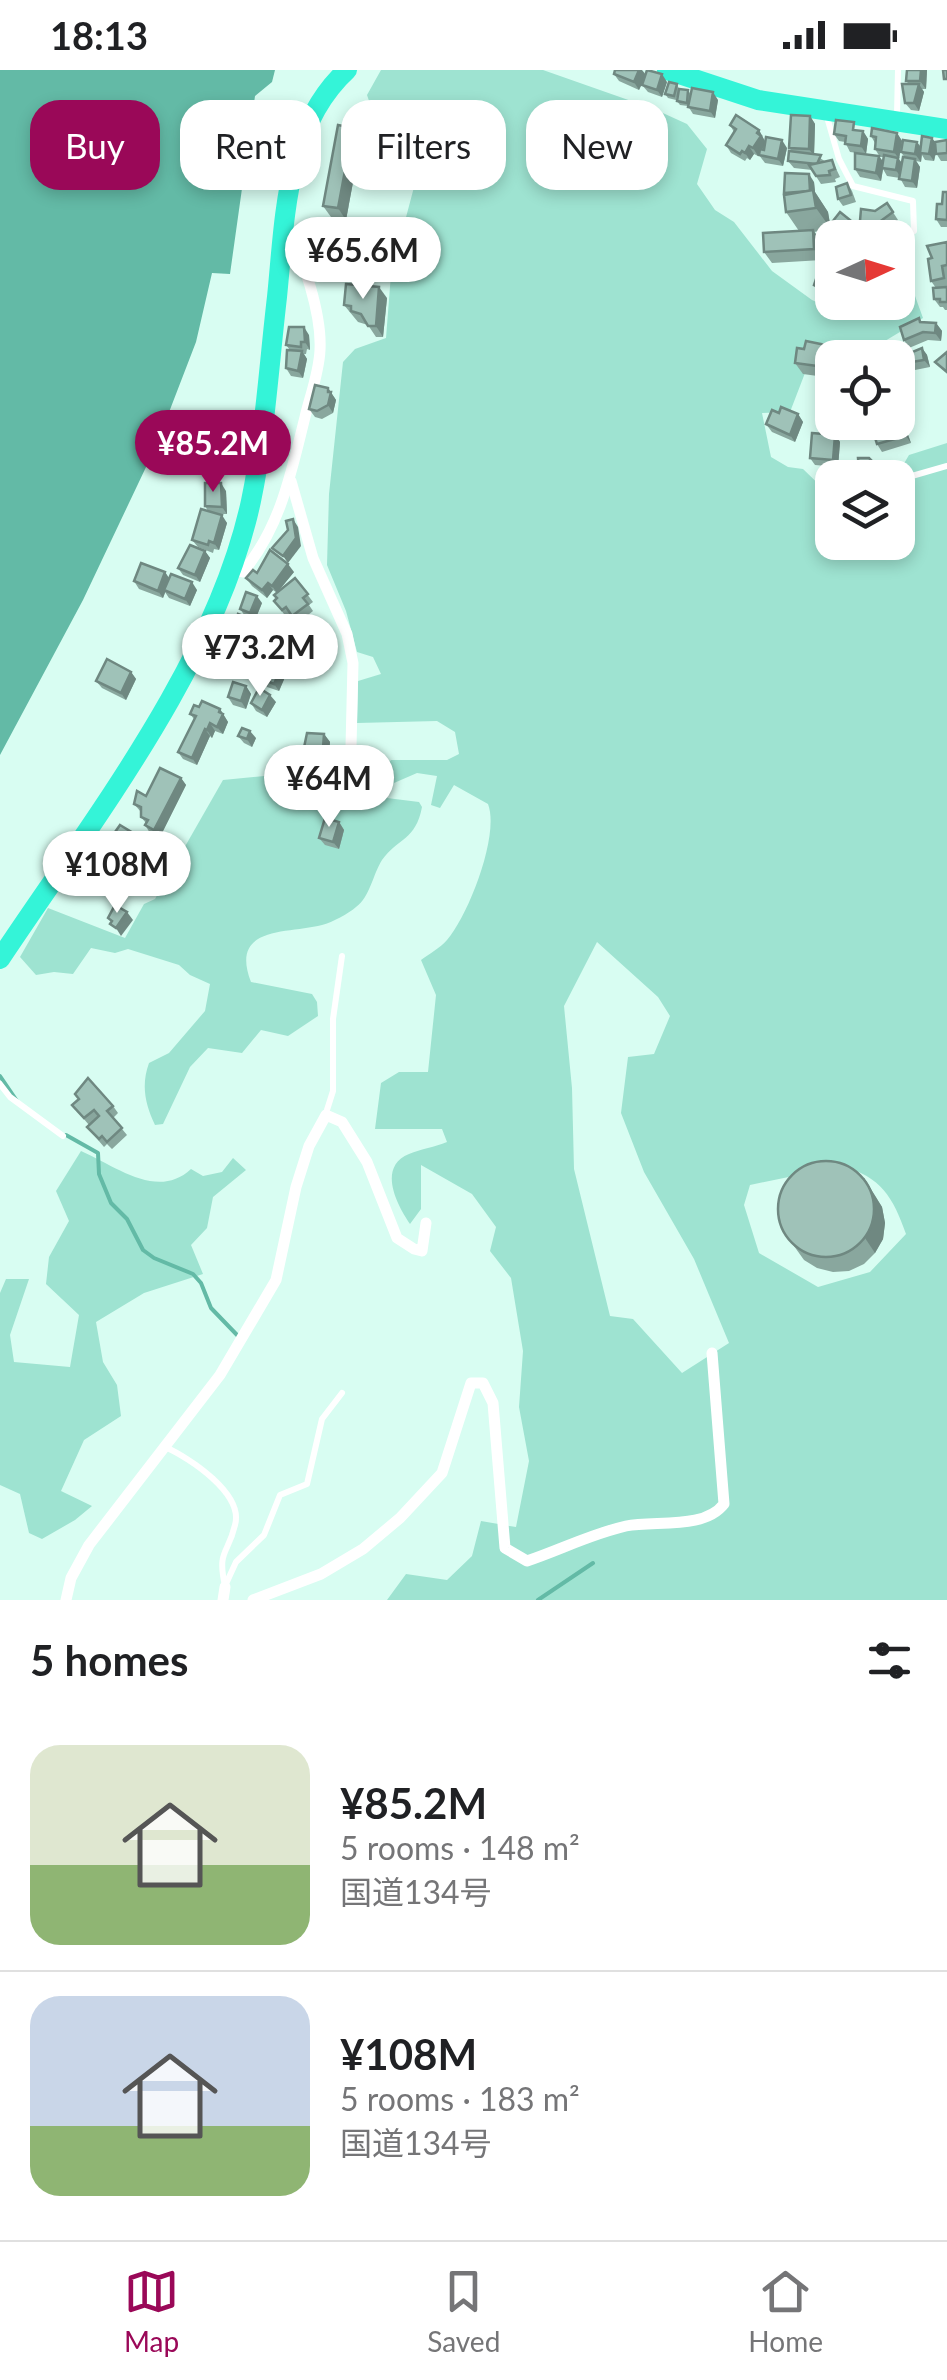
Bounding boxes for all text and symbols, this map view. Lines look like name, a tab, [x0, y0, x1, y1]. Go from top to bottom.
text: 18:13	[50, 12, 148, 58]
chip: Buy	[30, 100, 160, 190]
chip: Rent	[180, 100, 321, 190]
chip: Filters	[341, 100, 506, 190]
chip: New	[526, 100, 668, 190]
pin: ¥65.6M	[282, 217, 444, 302]
north arrow	[815, 220, 915, 320]
map controls	[815, 220, 915, 560]
text: ¥65.6M	[307, 230, 419, 269]
button: locate	[815, 340, 915, 440]
pin: ¥85.2M	[132, 410, 294, 495]
text: ¥85.2M	[157, 423, 269, 462]
button: layers	[815, 460, 915, 560]
pin: ¥73.2M	[179, 614, 341, 699]
text: ¥73.2M	[204, 627, 316, 666]
pin: ¥64M	[270, 745, 388, 830]
text: ¥64M	[286, 758, 372, 797]
pin: ¥108M	[47, 831, 187, 916]
text: ¥108M	[65, 844, 169, 883]
icon: filters	[862, 1633, 917, 1688]
text: 5 homes	[30, 1635, 188, 1685]
text: ¥85.2M	[340, 1778, 487, 1828]
icon: home	[110, 1785, 230, 1905]
text: 5 rooms · 148 m²	[340, 1828, 580, 1867]
text: 国道134号	[340, 1872, 492, 1911]
text: ¥108M	[340, 2029, 477, 2079]
icon: home	[110, 2036, 230, 2156]
text: 5 rooms · 183 m²	[340, 2079, 580, 2118]
text: 国道134号	[340, 2123, 492, 2162]
tab: Map	[124, 2264, 179, 2358]
tab: Saved	[427, 2264, 500, 2358]
tab: Home	[748, 2264, 823, 2358]

